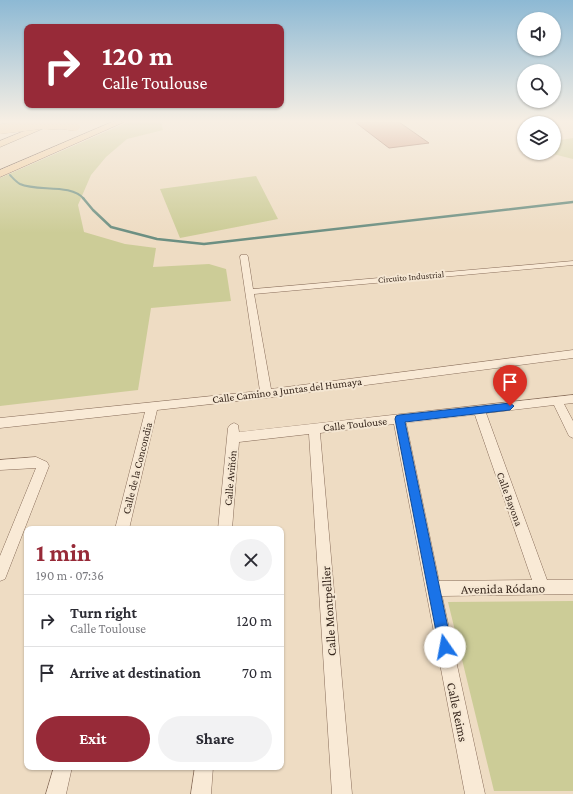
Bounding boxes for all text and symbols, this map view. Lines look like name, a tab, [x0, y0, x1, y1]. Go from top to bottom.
map controls	[517, 12, 561, 160]
button: sound	[517, 12, 561, 56]
icon: right	[36, 40, 88, 92]
text: 120 m	[102, 40, 173, 71]
button: search	[517, 64, 561, 108]
text: Calle Toulouse	[102, 73, 207, 93]
button: layers	[517, 116, 561, 160]
street label: Circuito Industrial	[378, 269, 445, 285]
pin	[493, 365, 527, 406]
icon: arrive	[499, 371, 521, 393]
street label: Calle Camino a Juntas del Humaya	[211, 375, 363, 406]
street label: Calle Toulouse	[322, 415, 388, 433]
street label: Calle de la Concondia	[120, 421, 154, 515]
street label: Calle Aviñón	[222, 450, 238, 506]
street label: Calle Bayona	[494, 470, 525, 528]
text: 1 min	[36, 539, 91, 566]
button: close	[230, 539, 272, 581]
street label: Calle Montpellier	[318, 565, 339, 656]
text: 190 m · 07:36	[36, 568, 104, 583]
street label: Avenida Ródano	[461, 580, 545, 597]
text: Turn right	[70, 605, 137, 621]
icon: right	[36, 610, 58, 632]
text: 120 m	[237, 613, 272, 629]
text: Calle Toulouse	[70, 621, 146, 636]
position arrow	[424, 626, 466, 668]
icon: arrive	[36, 662, 58, 684]
text: Arrive at destination	[70, 665, 201, 681]
text: 70 m	[242, 665, 272, 681]
street label: Calle Reims	[444, 681, 471, 743]
button: Exit	[36, 716, 150, 762]
button: Share	[158, 716, 272, 762]

